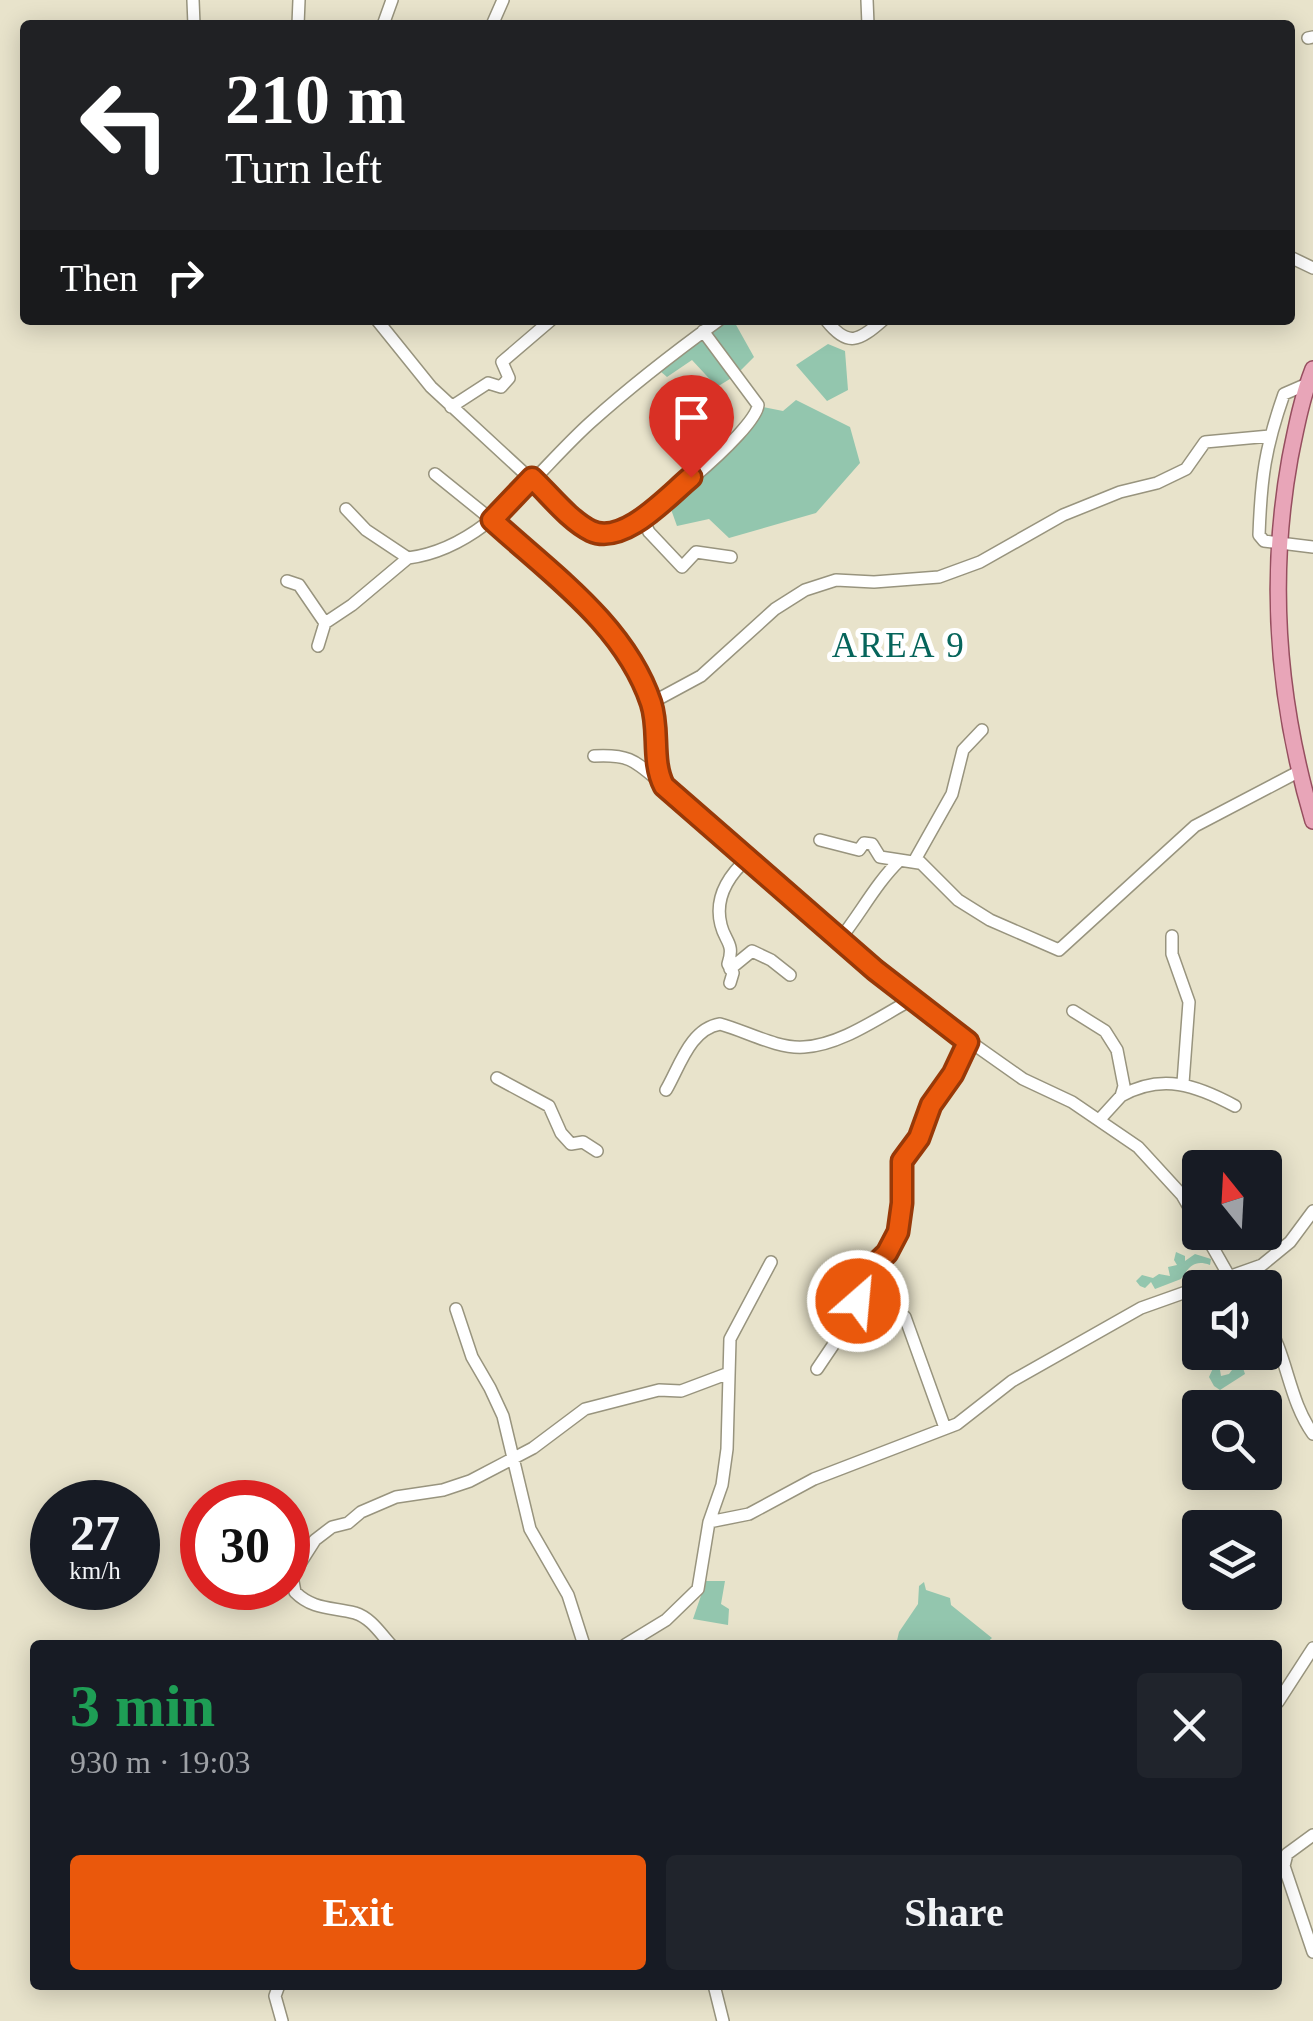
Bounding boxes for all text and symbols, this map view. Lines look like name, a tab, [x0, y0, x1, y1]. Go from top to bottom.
icon: left	[60, 60, 190, 190]
text: 210 m	[225, 61, 406, 138]
text: Turn left	[225, 143, 382, 193]
icon: right	[158, 250, 213, 305]
text: Then	[60, 257, 138, 299]
pin	[649, 375, 734, 478]
icon: arrive	[664, 390, 719, 445]
district label: AREA 9	[832, 626, 966, 665]
north arrow	[1182, 1150, 1282, 1250]
map controls	[1182, 1150, 1282, 1610]
position arrow	[806, 1249, 910, 1353]
button: sound	[1182, 1270, 1282, 1370]
button: search	[1182, 1390, 1282, 1490]
speed limit sign: 30	[180, 1480, 310, 1610]
text: 27	[70, 1505, 120, 1561]
button: layers	[1182, 1510, 1282, 1610]
text: km/h	[69, 1557, 121, 1584]
text: 3 min	[70, 1673, 215, 1739]
button: close	[1137, 1673, 1242, 1778]
text: 930 m · 19:03	[70, 1744, 250, 1780]
button: Exit	[70, 1855, 646, 1970]
button: Share	[666, 1855, 1242, 1970]

